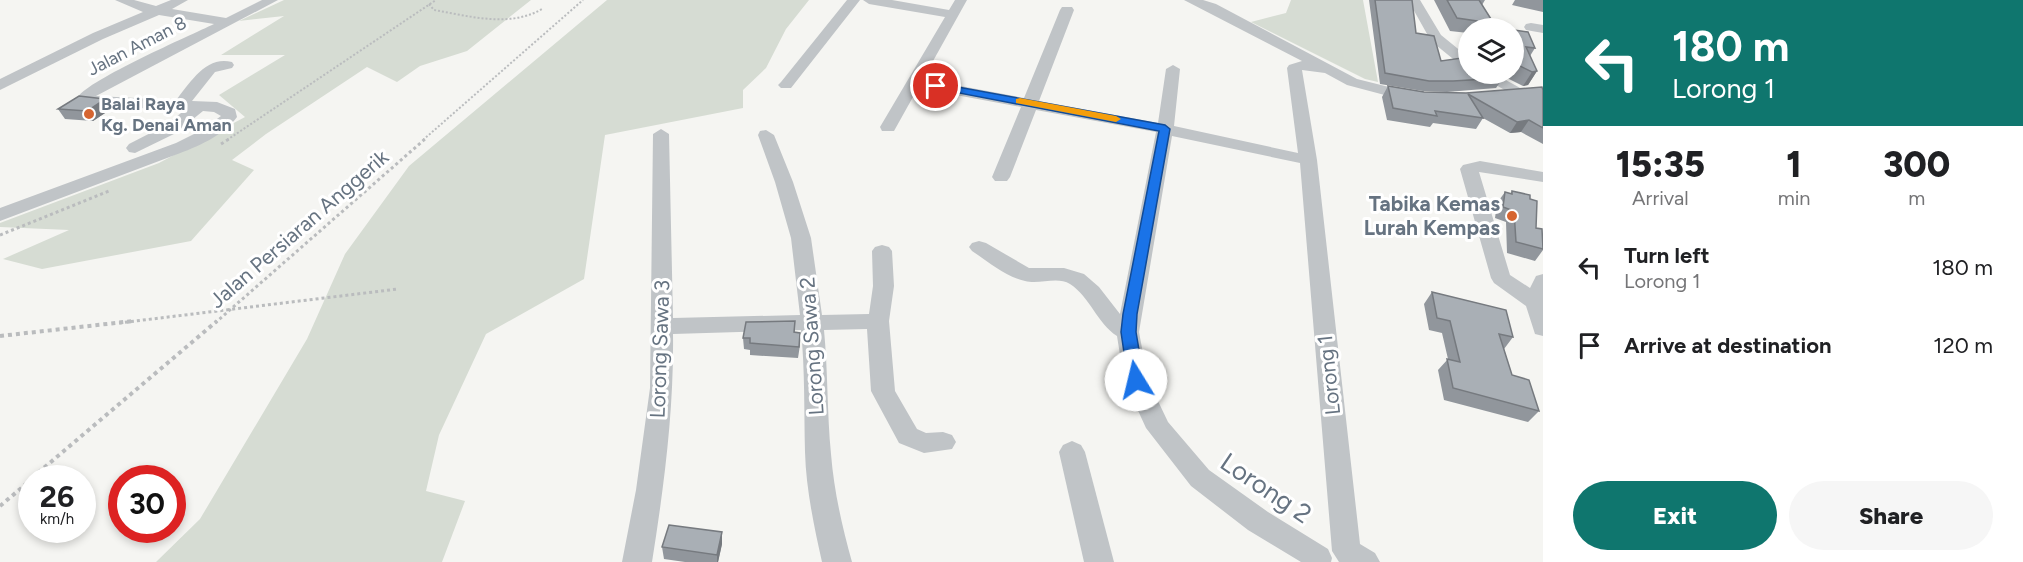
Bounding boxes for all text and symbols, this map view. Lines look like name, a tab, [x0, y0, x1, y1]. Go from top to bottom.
street label: Jalan Aman 8	[84, 12, 190, 80]
map controls	[1458, 18, 1524, 84]
button: layers	[1458, 18, 1524, 84]
text: 180 m	[1672, 21, 1789, 72]
icon: left	[1573, 24, 1651, 102]
pin	[910, 60, 961, 111]
icon: arrive	[919, 69, 952, 102]
text: Lorong 1	[1672, 72, 1775, 105]
place label: Balai Raya Kg. Denai Aman	[101, 93, 232, 136]
marker: Balai Raya Kg. Denai Aman	[82, 107, 96, 121]
text: 15:35	[1616, 143, 1705, 186]
text: 1	[1786, 143, 1802, 186]
text: 300	[1883, 143, 1950, 186]
street label: Jalan Persiaran Anggerik	[204, 144, 394, 313]
text: Arrival	[1632, 186, 1689, 210]
text: min	[1778, 186, 1810, 210]
text: m	[1908, 186, 1925, 210]
place label: Tabika Kemas Lurah Kempas	[1364, 191, 1500, 240]
marker: Tabika Kemas Lurah Kempas	[1505, 209, 1519, 223]
text: Turn left	[1624, 242, 1710, 269]
icon: left	[1573, 251, 1606, 284]
text: 180 m	[1932, 254, 1993, 281]
text: Lorong 1	[1624, 269, 1700, 293]
street label: Lorong Sawa 2	[794, 276, 829, 416]
street label: Lorong Sawa 3	[645, 279, 674, 419]
icon: arrive	[1573, 329, 1606, 362]
text: Arrive at destination	[1624, 332, 1832, 359]
text: 120 m	[1933, 332, 1993, 359]
street label: Lorong 1	[1312, 334, 1345, 416]
position arrow	[1104, 348, 1168, 412]
street label: Lorong 2	[1214, 446, 1318, 530]
speed limit sign: 30	[108, 465, 186, 543]
text: 26	[40, 478, 74, 515]
button: Exit	[1573, 481, 1777, 550]
button: Share	[1789, 481, 1993, 550]
text: km/h	[40, 510, 74, 528]

